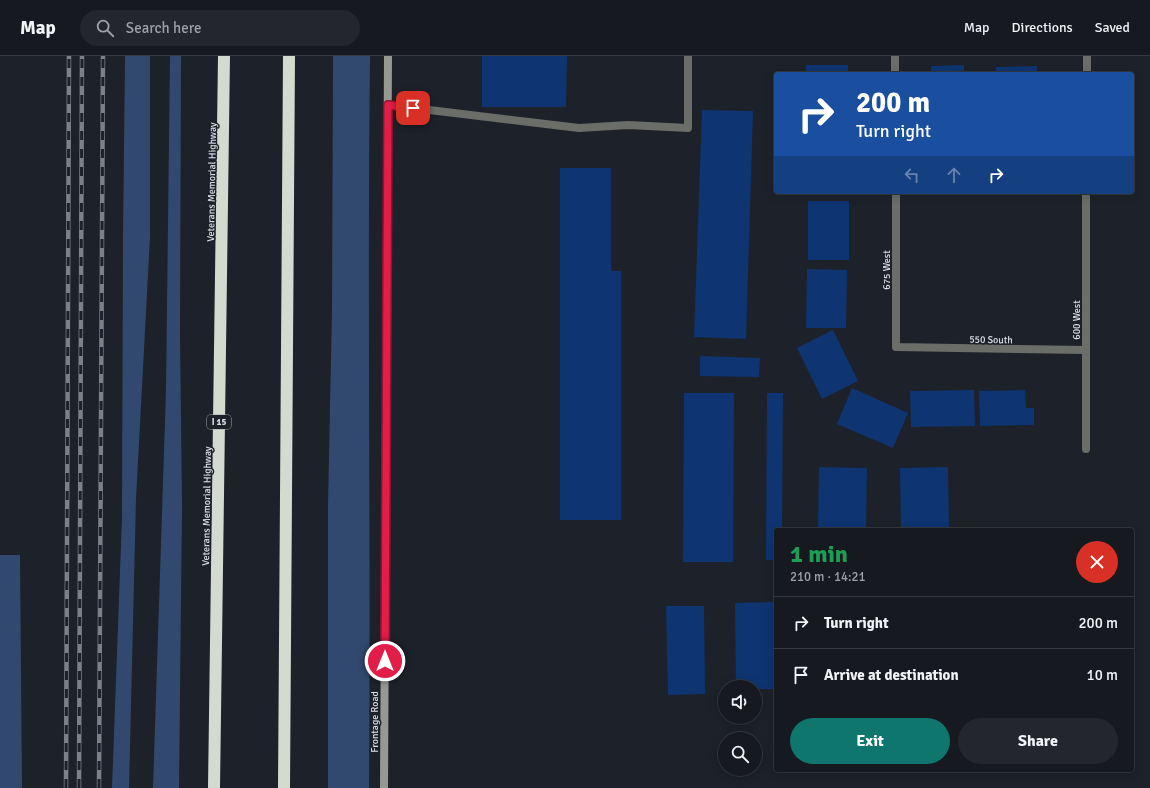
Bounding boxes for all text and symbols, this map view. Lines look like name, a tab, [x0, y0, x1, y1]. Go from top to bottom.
search box	[80, 10, 360, 46]
text: Map	[20, 16, 56, 40]
icon: search	[94, 17, 116, 39]
text: Search here	[126, 19, 201, 37]
text: Map	[964, 19, 990, 36]
text: Directions	[1012, 19, 1073, 36]
text: Saved	[1095, 19, 1130, 36]
text: 200 m	[856, 86, 930, 120]
icon: right	[790, 88, 842, 140]
pin	[396, 91, 430, 125]
icon: arrive	[402, 97, 424, 119]
text: Turn right	[856, 120, 931, 142]
street label: Veterans Memorial Highway	[205, 122, 219, 242]
icon: left	[901, 164, 923, 186]
icon: ahead	[943, 164, 965, 186]
icon: right	[985, 164, 1007, 186]
street label: 675 West	[881, 250, 893, 290]
street label: 600 West	[1071, 300, 1083, 340]
street label: 550 South	[969, 334, 1013, 346]
road number: I 15	[207, 415, 231, 429]
street label: Veterans Memorial Highway	[200, 446, 214, 566]
text: 1 min	[790, 539, 848, 569]
button: close	[1076, 541, 1118, 583]
text: 210 m · 14:21	[790, 569, 866, 585]
icon: right	[790, 612, 812, 634]
text: Turn right	[824, 614, 889, 632]
text: 200 m	[1078, 614, 1118, 632]
position arrow	[364, 640, 406, 682]
icon: arrive	[790, 664, 812, 686]
text: Arrive at destination	[824, 666, 959, 684]
text: 10 m	[1087, 666, 1118, 684]
map controls	[718, 680, 762, 776]
button: sound	[718, 680, 762, 724]
street label: Frontage Road	[369, 691, 381, 753]
button: Exit	[790, 718, 950, 764]
button: Share	[958, 718, 1118, 764]
button: search	[718, 732, 762, 776]

